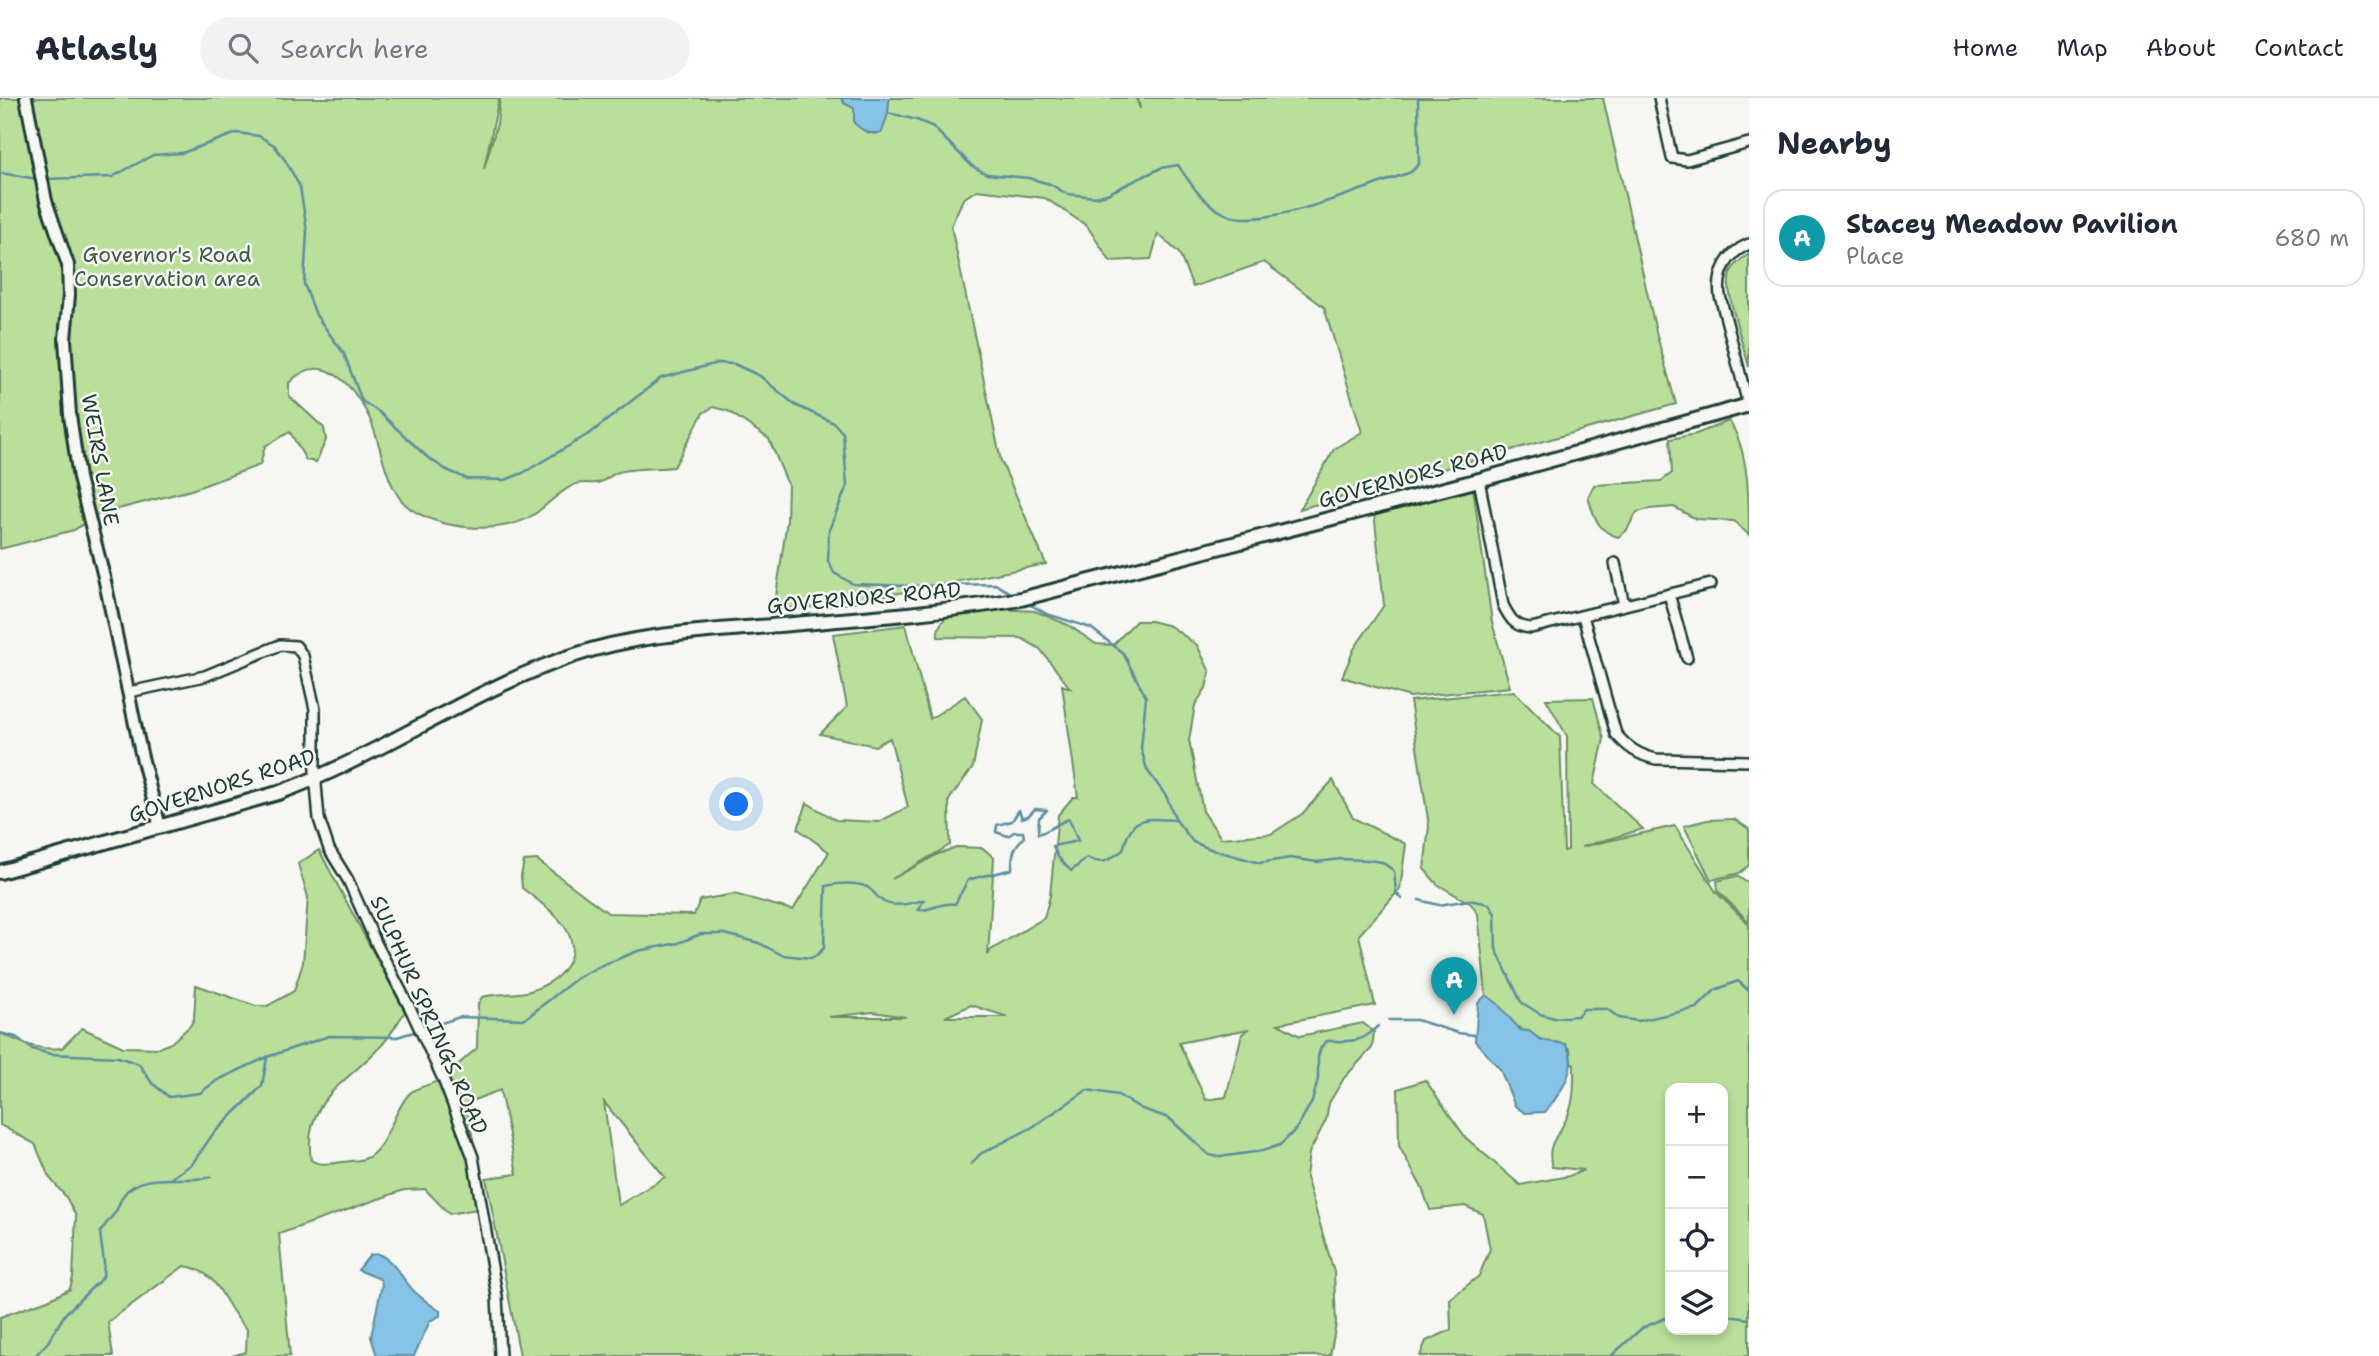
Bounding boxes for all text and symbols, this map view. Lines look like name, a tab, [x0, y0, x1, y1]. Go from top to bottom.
search box	[200, 17, 690, 80]
text: Atlasly	[35, 26, 158, 71]
icon: search	[224, 29, 262, 67]
text: Search here	[280, 31, 429, 66]
text: Home	[1952, 32, 2018, 64]
text: Map	[2056, 32, 2108, 64]
text: About	[2146, 32, 2216, 64]
text: Contact	[2254, 32, 2344, 64]
text: Nearby	[1777, 123, 1892, 164]
text: Stacey Meadow Pavilion	[1846, 206, 2178, 241]
text: A	[1793, 223, 1811, 253]
text: 680 m	[2274, 223, 2349, 253]
park label: Governor's Road Conservation area	[74, 241, 260, 293]
text: Place	[1846, 241, 1905, 271]
street label: WEIRS LANE	[75, 392, 125, 528]
street label: GOVERNORS ROAD	[1315, 437, 1511, 515]
street label: GOVERNORS ROAD	[766, 576, 962, 620]
street label: GOVERNORS ROAD	[125, 743, 319, 829]
your location	[719, 787, 753, 821]
street label: SULPHUR SPRINGS ROAD	[364, 891, 494, 1139]
pin: A	[1431, 957, 1477, 1015]
map controls	[1665, 1083, 1728, 1335]
button: +	[1665, 1083, 1728, 1146]
button: −	[1665, 1146, 1728, 1209]
button: locate	[1665, 1209, 1728, 1272]
button: layers	[1665, 1272, 1728, 1335]

